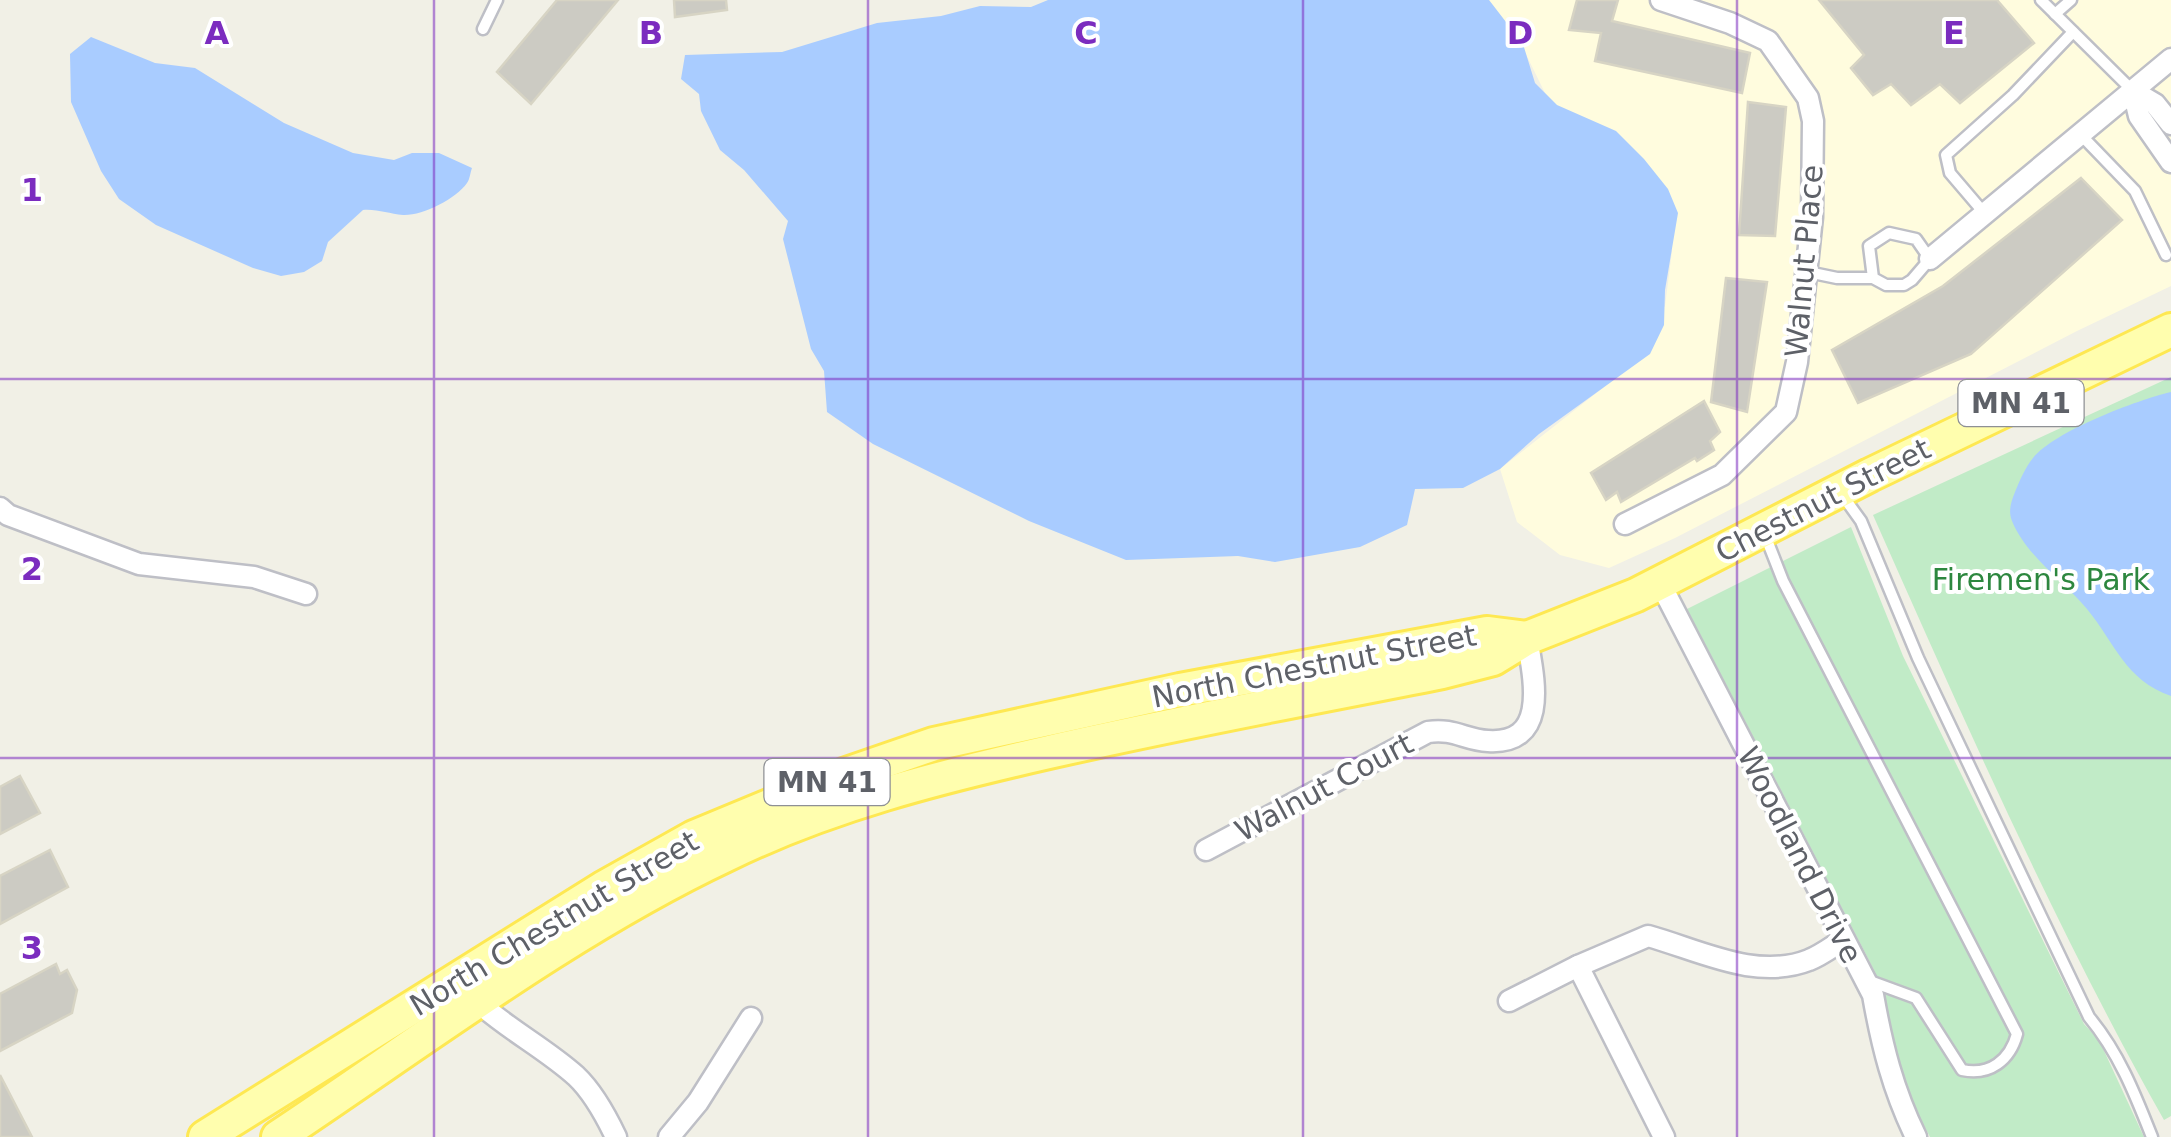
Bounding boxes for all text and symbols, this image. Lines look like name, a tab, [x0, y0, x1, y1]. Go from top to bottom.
text: A	[205, 14, 230, 52]
text: B	[639, 14, 663, 52]
text: C	[1074, 14, 1098, 52]
text: D	[1507, 14, 1533, 52]
text: E	[1943, 14, 1965, 52]
street label: Walnut Place	[1778, 163, 1830, 359]
text: 1	[21, 171, 43, 209]
road number: MN 41	[1958, 380, 2084, 426]
street label: Chestnut Street	[1710, 431, 1936, 569]
text: 2	[21, 550, 43, 588]
park label: Firemen's Park	[1932, 562, 2151, 597]
street label: North Chestnut Street	[1149, 617, 1479, 715]
street label: Walnut Court	[1229, 725, 1419, 849]
street label: Woodland Drive	[1730, 741, 1870, 969]
road number: MN 41	[764, 759, 890, 805]
street label: North Chestnut Street	[404, 823, 705, 1023]
text: 3	[21, 929, 43, 967]

